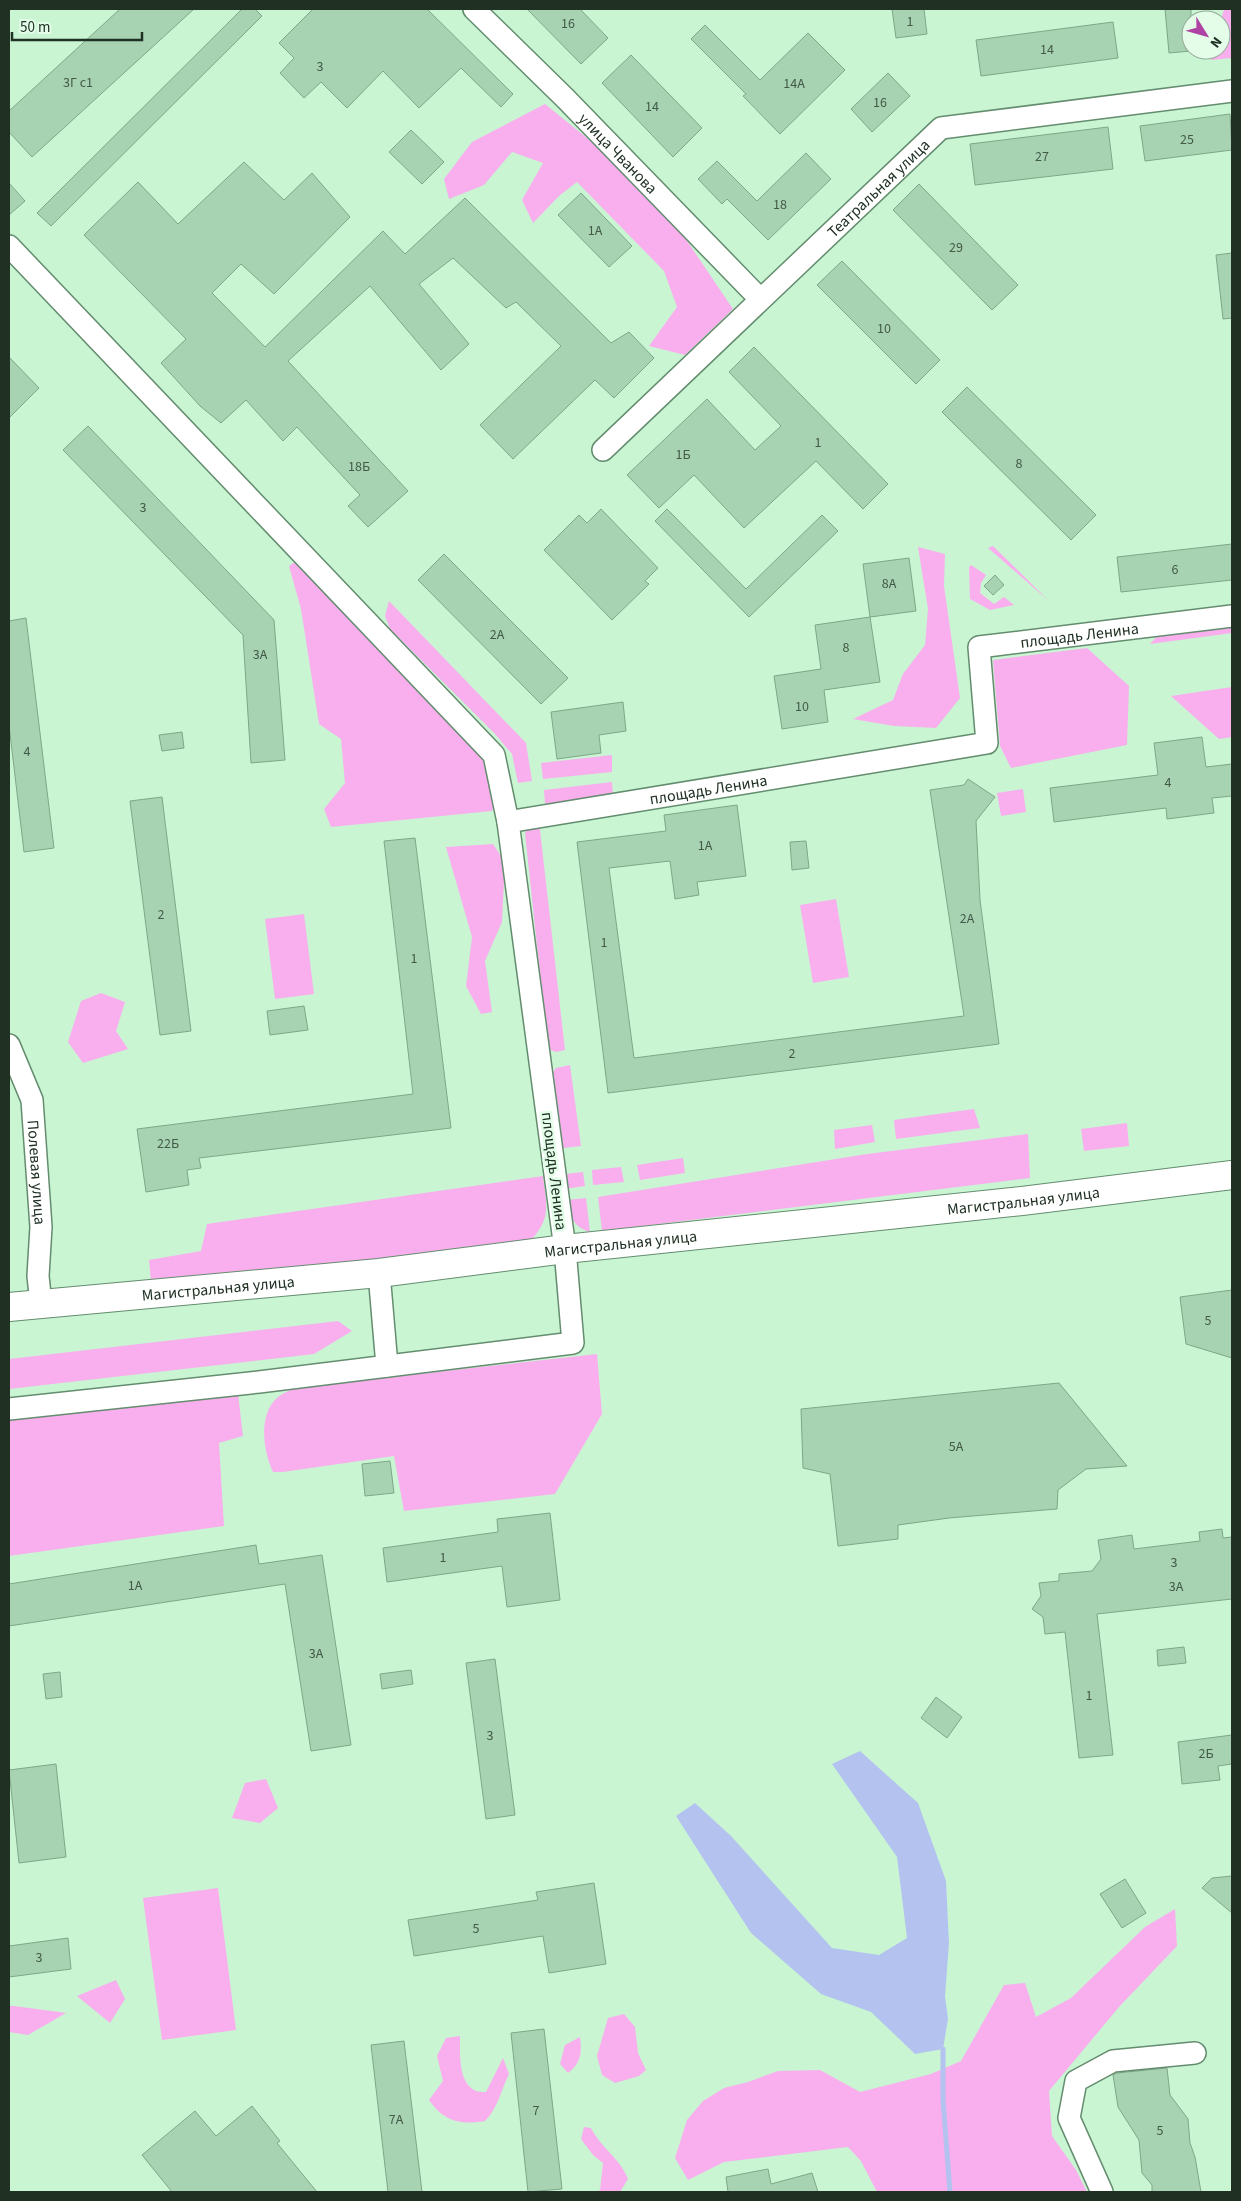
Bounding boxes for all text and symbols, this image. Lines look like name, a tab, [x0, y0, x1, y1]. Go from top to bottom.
scale bar	[12, 10, 142, 42]
north arrow	[1181, 10, 1231, 60]
house number: 1	[907, 12, 914, 32]
house number: 16	[561, 14, 575, 34]
text: 50 m	[20, 17, 50, 38]
text: N	[1205, 32, 1226, 52]
house number: 14	[1040, 40, 1054, 60]
house number: 3	[317, 57, 324, 77]
house number: 3Г с1	[63, 73, 93, 93]
house number: 14А	[783, 74, 805, 94]
house number: 16	[873, 93, 887, 113]
house number: 14	[645, 97, 659, 117]
street label: улица Чванова	[573, 108, 662, 199]
house number: 25	[1180, 130, 1194, 150]
street label: Театральная улица	[823, 134, 935, 243]
house number: 27	[1035, 147, 1049, 167]
house number: 18	[773, 195, 787, 215]
house number: 1А	[588, 221, 603, 241]
house number: 29	[949, 238, 963, 258]
house number: 10	[877, 319, 891, 339]
house number: 1	[815, 433, 822, 453]
house number: 1Б	[675, 445, 691, 465]
house number: 8	[1016, 454, 1023, 474]
house number: 18Б	[348, 457, 370, 477]
house number: 3	[140, 498, 147, 518]
house number: 6	[1172, 560, 1179, 580]
house number: 8А	[882, 574, 897, 594]
street label: площадь Ленина	[1019, 618, 1140, 654]
house number: 2А	[490, 625, 505, 645]
house number: 8	[843, 638, 850, 658]
house number: 3А	[253, 645, 268, 665]
house number: 10	[795, 697, 809, 717]
house number: 4	[24, 742, 31, 762]
street label: площадь Ленина	[648, 769, 769, 810]
house number: 4	[1165, 773, 1172, 793]
house number: 1А	[698, 836, 713, 856]
house number: 2	[158, 905, 165, 925]
house number: 2А	[960, 909, 975, 929]
house number: 1	[601, 933, 608, 953]
house number: 1	[411, 949, 418, 969]
house number: 2	[789, 1044, 796, 1064]
street label: площадь Ленина	[536, 1111, 572, 1232]
street label: Полевая улица	[21, 1119, 51, 1225]
house number: 22Б	[157, 1134, 179, 1154]
street label: Магистральная улица	[946, 1181, 1101, 1221]
street label: Магистральная улица	[543, 1225, 698, 1264]
street label: Магистральная улица	[141, 1271, 296, 1307]
house number: 5	[1205, 1311, 1212, 1331]
house number: 5А	[949, 1437, 964, 1457]
house number: 1	[440, 1548, 447, 1568]
house number: 3	[1171, 1553, 1178, 1573]
house number: 1А	[128, 1576, 143, 1596]
house number: 3А	[1169, 1577, 1184, 1597]
house number: 3А	[309, 1644, 324, 1664]
house number: 1	[1086, 1686, 1093, 1706]
house number: 3	[487, 1726, 494, 1746]
house number: 2Б	[1198, 1744, 1214, 1764]
house number: 5	[473, 1919, 480, 1939]
house number: 3	[36, 1948, 43, 1968]
house number: 7	[533, 2101, 540, 2121]
house number: 7А	[389, 2110, 404, 2130]
house number: 5	[1157, 2121, 1164, 2141]

